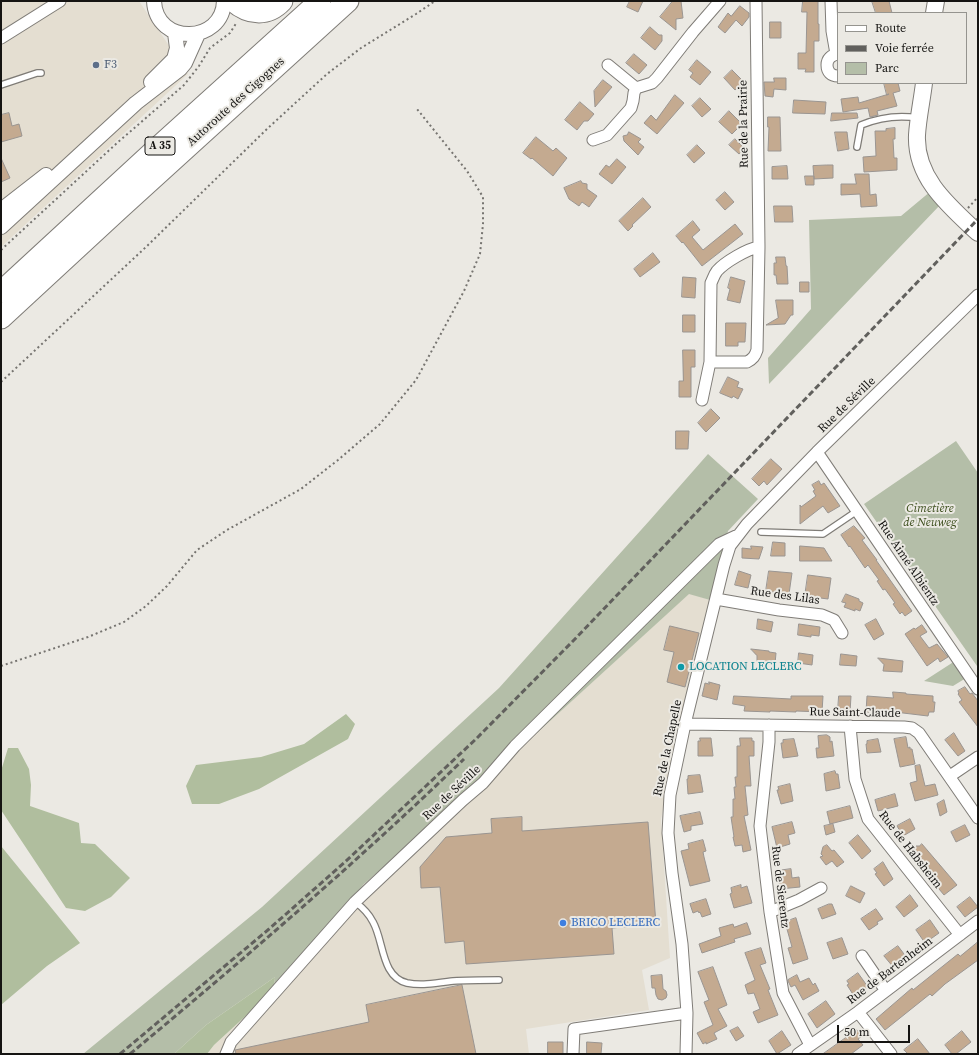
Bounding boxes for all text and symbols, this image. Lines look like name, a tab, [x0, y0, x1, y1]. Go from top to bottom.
legend	[837, 12, 967, 84]
text: Route	[875, 20, 906, 36]
text: Voie ferrée	[875, 40, 934, 56]
street label: Autoroute des Cigognes	[184, 54, 288, 150]
place label: F3	[104, 58, 117, 72]
marker: F3	[91, 60, 101, 70]
text: Parc	[875, 60, 899, 76]
street label: Rue de la Prairie	[736, 80, 752, 168]
road number: A 35	[145, 137, 175, 155]
street label: Rue de Séville	[815, 374, 879, 436]
park label: Cimetière de Neuweg	[903, 502, 957, 530]
street label: Rue Aimé Albientz	[874, 518, 942, 608]
street label: Rue des Lilas	[749, 584, 821, 608]
place label: LOCATION LECLERC	[689, 660, 802, 674]
marker: LOCATION LECLERC	[676, 662, 686, 672]
street label: Rue de la Chapelle	[651, 698, 685, 798]
street label: Rue Saint-Claude	[809, 705, 901, 721]
street label: Rue de Séville	[420, 762, 484, 824]
street label: Rue de Habsheim	[875, 808, 945, 892]
street label: Rue de Sierentz	[768, 845, 792, 929]
place label: BRICO LECLERC	[571, 916, 660, 930]
marker: BRICO LECLERC	[558, 918, 568, 928]
street label: Rue de Bartenheim	[844, 934, 936, 1008]
scale bar	[839, 1017, 912, 1043]
text: 50 m	[844, 1024, 870, 1040]

